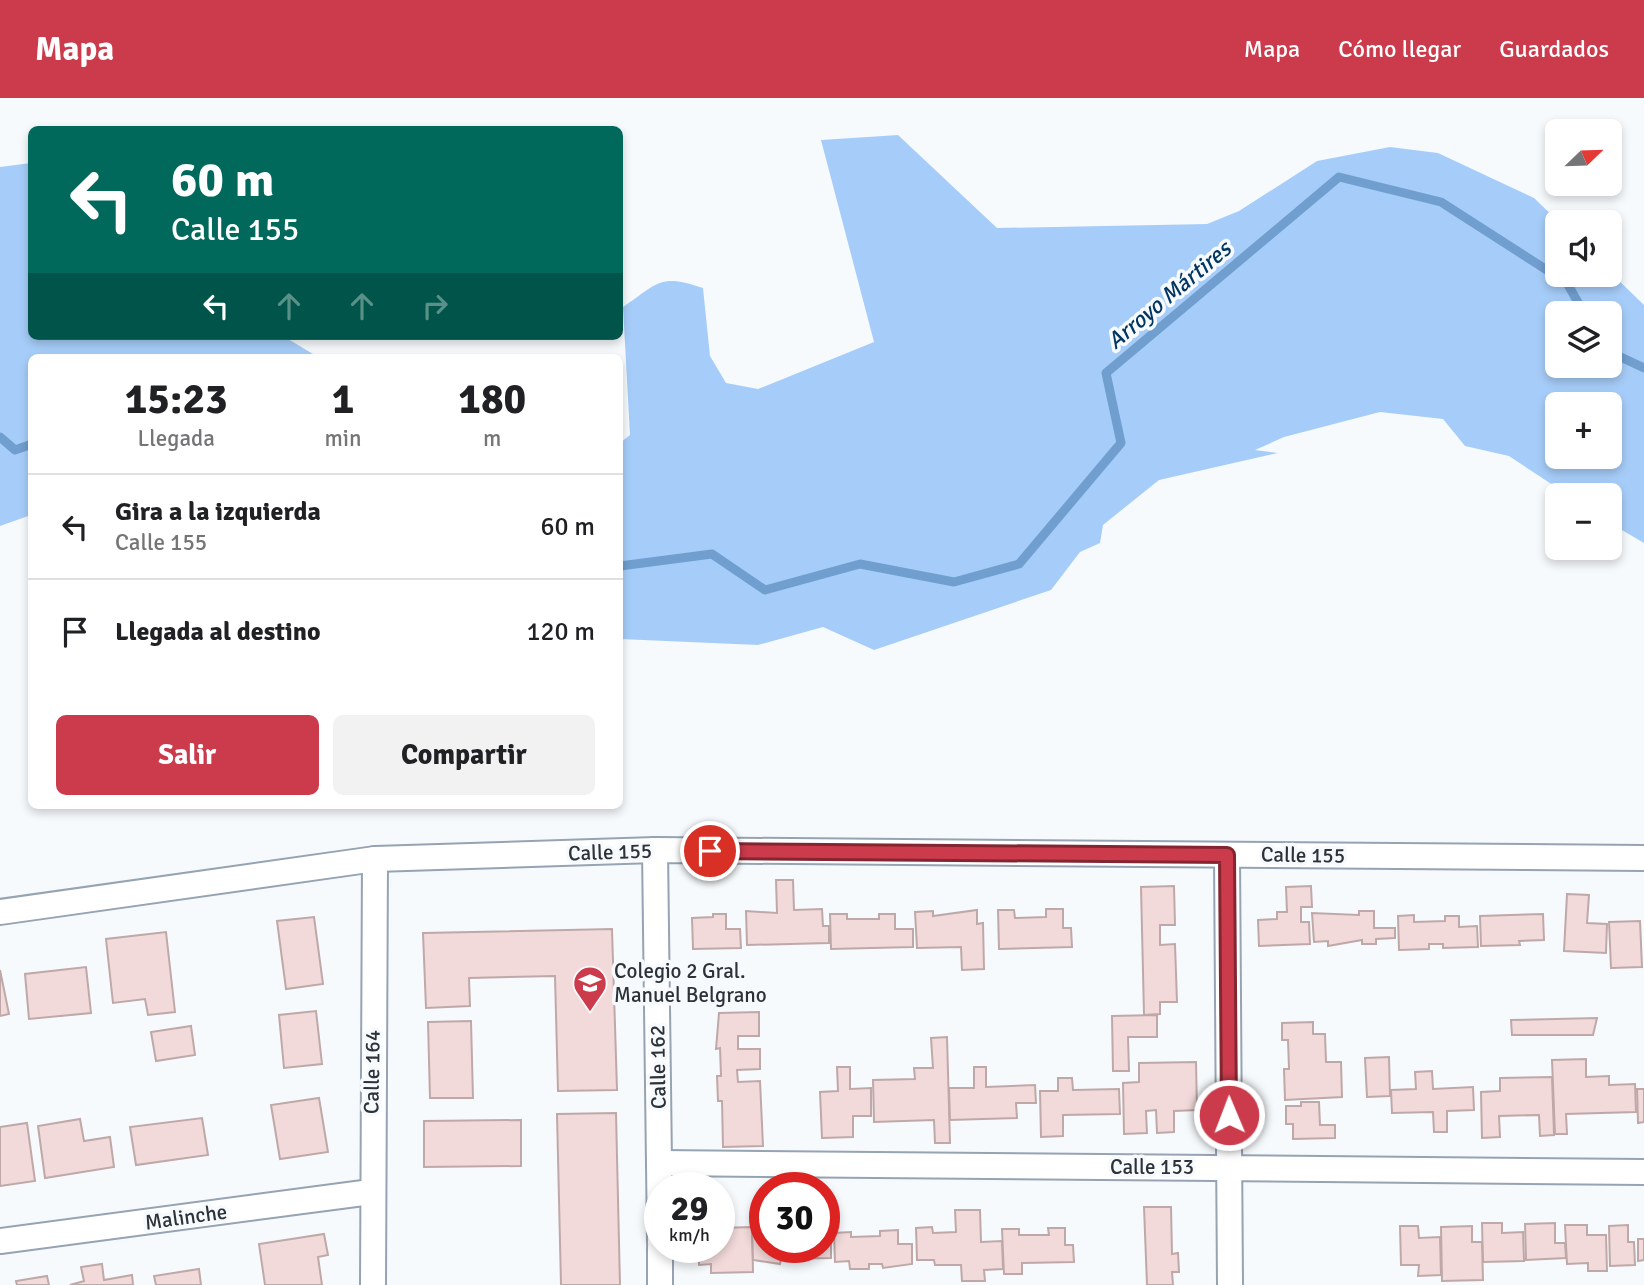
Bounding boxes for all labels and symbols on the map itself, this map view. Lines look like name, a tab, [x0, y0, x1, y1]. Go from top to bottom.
north arrow	[1545, 119, 1622, 196]
water label: Arroyo Mártires	[1101, 234, 1238, 355]
pin	[680, 821, 740, 881]
street label: Calle 155	[567, 838, 653, 866]
street label: Calle 155	[1261, 841, 1345, 869]
place label: Colegio 2 Gral. Manuel Belgrano	[614, 958, 767, 1008]
school or university icon: Colegio 2 Gral. Manuel Belgrano	[571, 964, 609, 1013]
street label: Calle 162	[644, 1025, 672, 1109]
street label: Calle 164	[358, 1030, 386, 1114]
position arrow	[1192, 1078, 1266, 1152]
street label: Calle 153	[1110, 1154, 1194, 1180]
speed limit sign: 30	[749, 1172, 840, 1263]
street label: Malinche	[143, 1198, 229, 1236]

